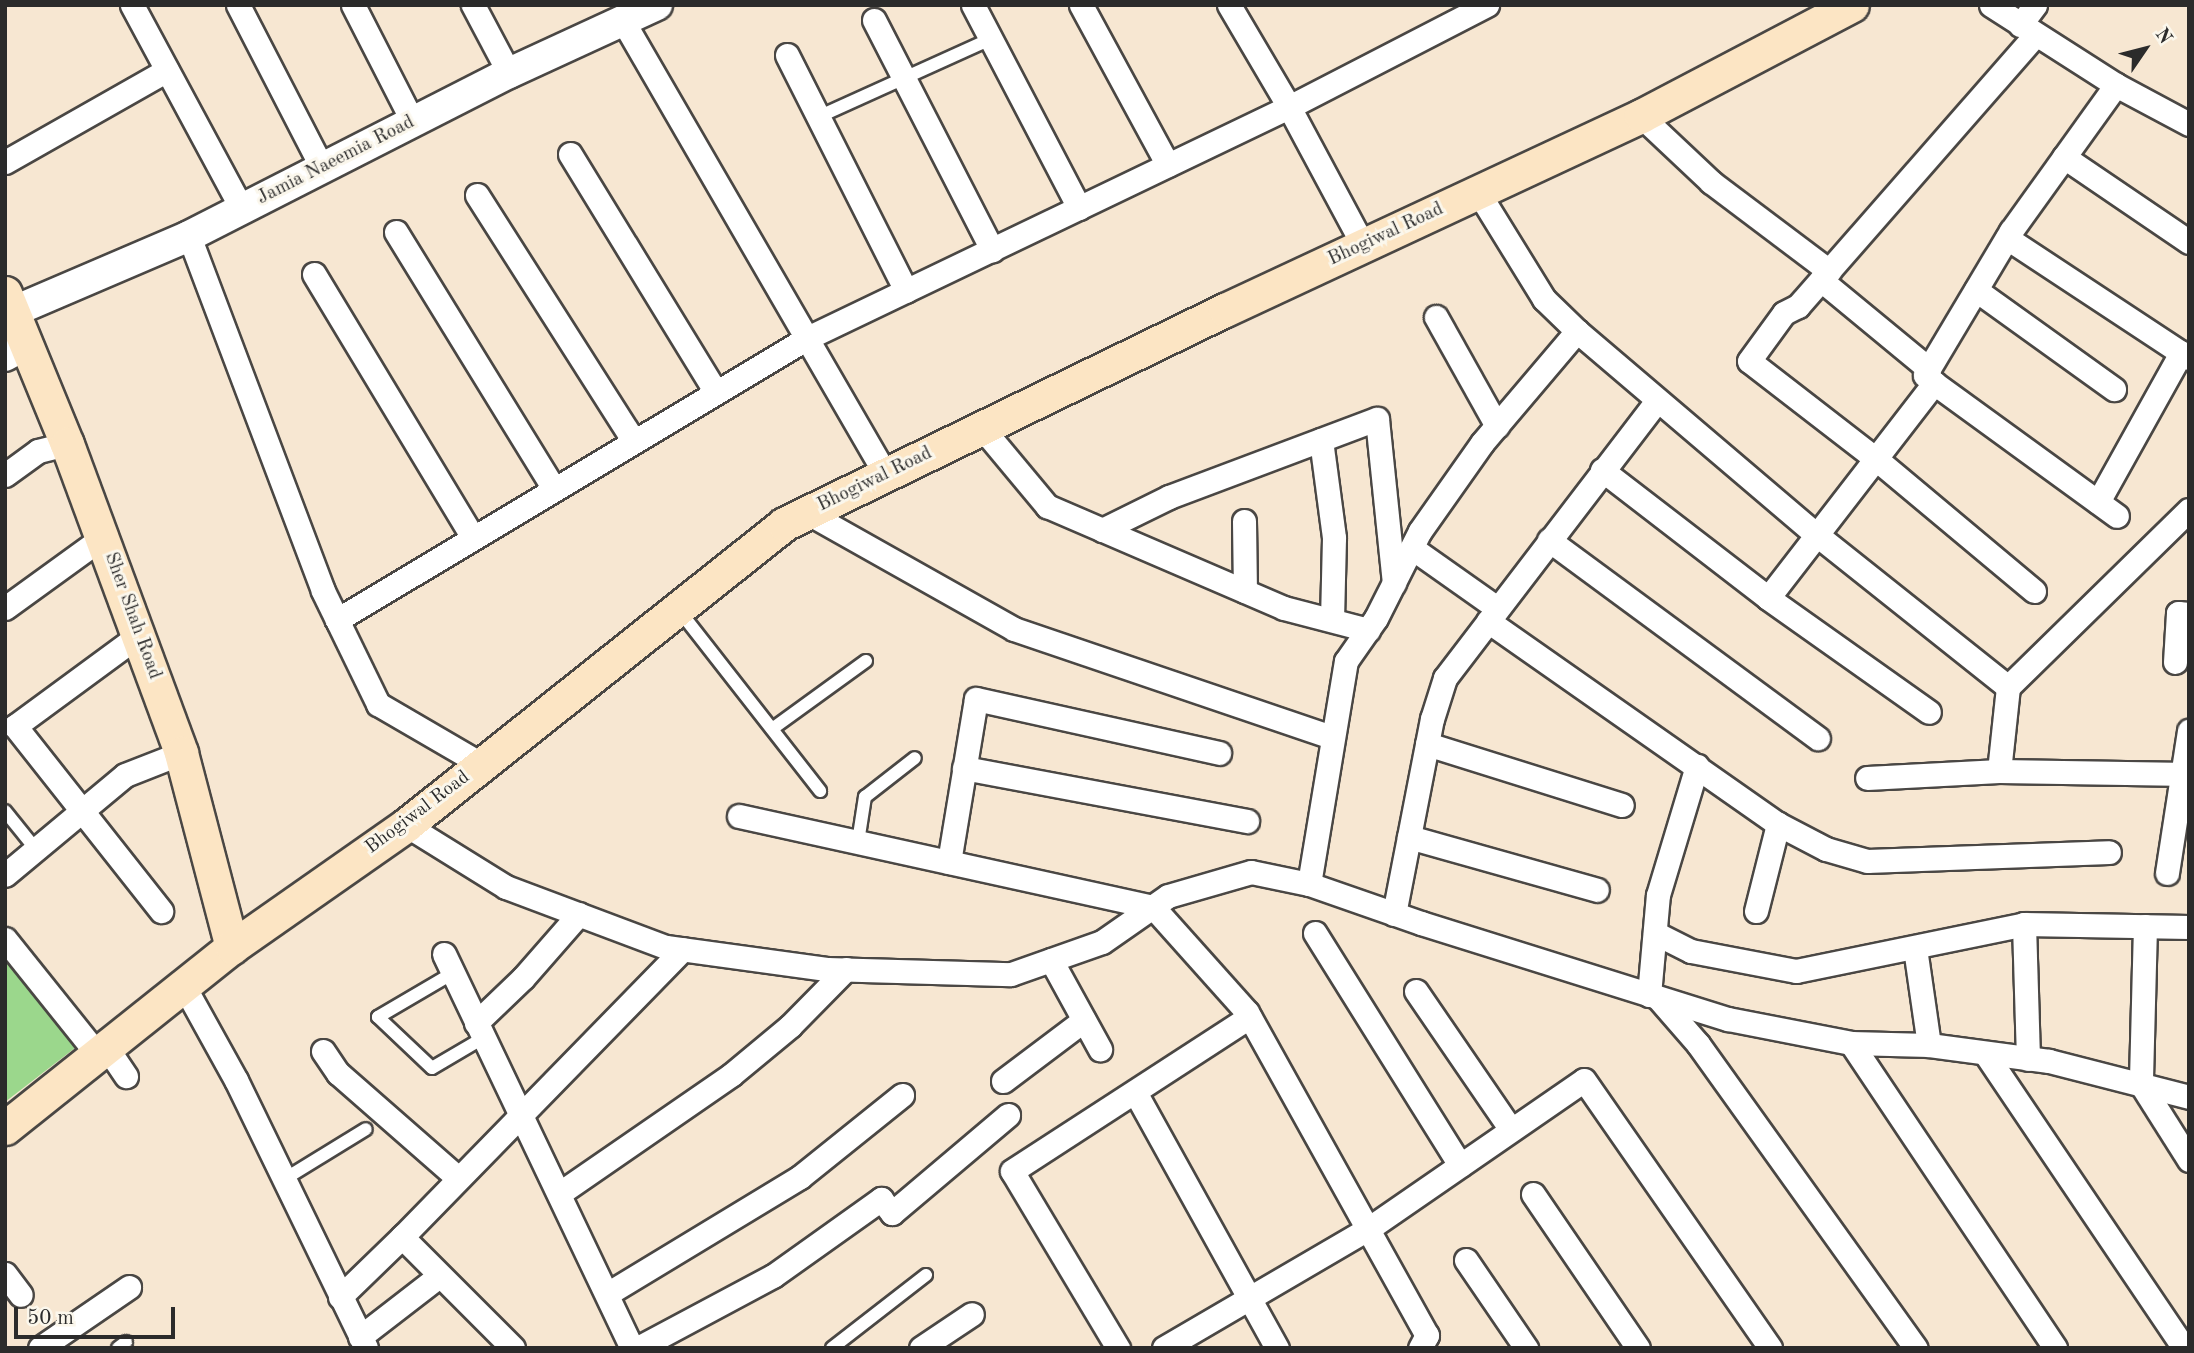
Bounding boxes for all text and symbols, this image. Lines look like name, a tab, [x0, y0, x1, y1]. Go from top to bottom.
north arrow	[2110, 14, 2180, 84]
text: N	[2151, 25, 2175, 48]
street label: Jamia Naeemia Road	[254, 112, 418, 210]
street label: Bhogiwal Road	[1325, 198, 1447, 272]
street label: Bhogiwal Road	[814, 442, 936, 518]
street label: Sher Shah Road	[98, 549, 166, 683]
street label: Bhogiwal Road	[361, 766, 475, 860]
scale bar	[18, 1294, 178, 1338]
text: 50 m	[27, 1308, 74, 1329]

